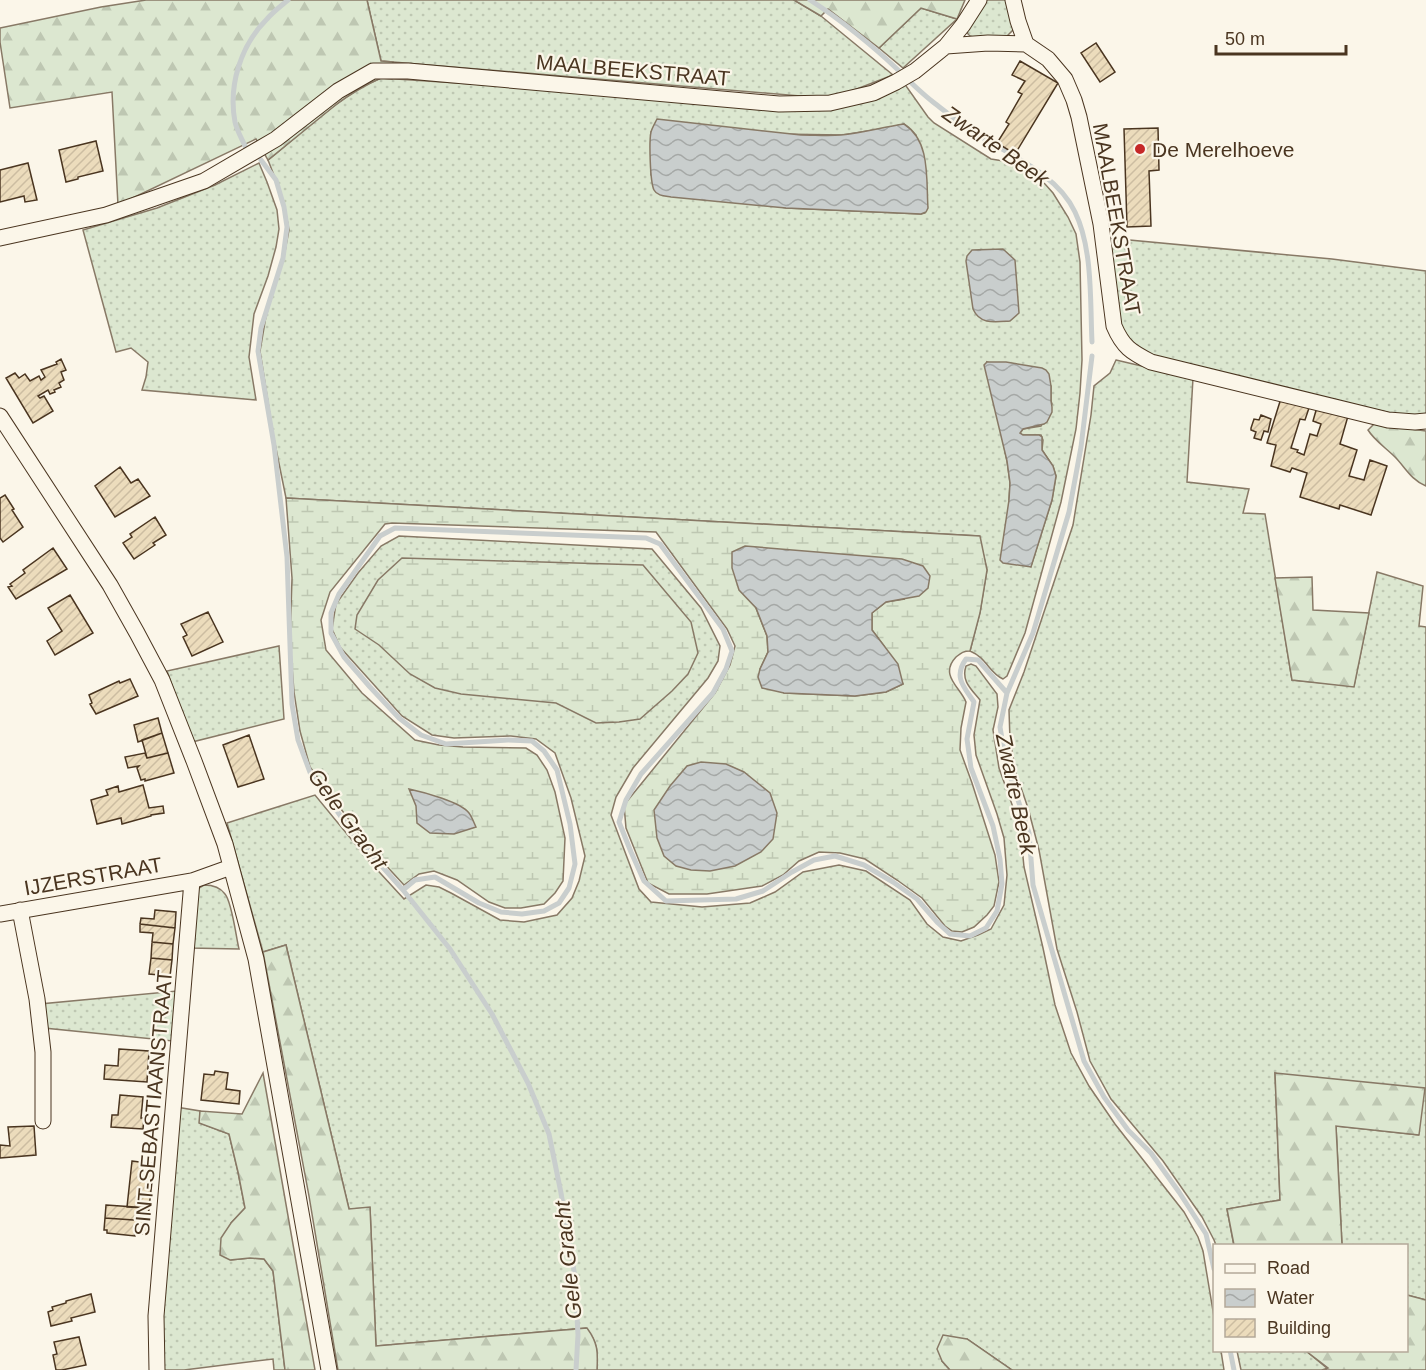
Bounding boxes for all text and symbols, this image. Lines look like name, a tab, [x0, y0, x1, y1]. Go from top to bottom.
scale bar	[1216, 18, 1346, 56]
text: 50 m	[1225, 29, 1265, 49]
street label: MAALBEEKSTRAAT	[535, 50, 731, 90]
water label: Zwarte Beek	[937, 100, 1055, 192]
street label: MAALBEEKSTRAAT	[1089, 121, 1145, 317]
place label: De Merelhoeve	[1152, 138, 1294, 161]
marker: De Merelhoeve	[1133, 142, 1147, 156]
water label: Zwarte Beek	[991, 730, 1041, 858]
water label: Gele Gracht	[303, 764, 393, 875]
street label: IJZERSTRAAT	[22, 853, 164, 899]
street label: SINT-SEBASTIAANSTRAAT	[130, 969, 176, 1237]
water label: Gele Gracht	[549, 1199, 587, 1320]
legend	[1213, 1244, 1408, 1352]
text: Road	[1267, 1258, 1310, 1278]
text: Water	[1267, 1288, 1314, 1308]
text: Building	[1267, 1318, 1331, 1338]

